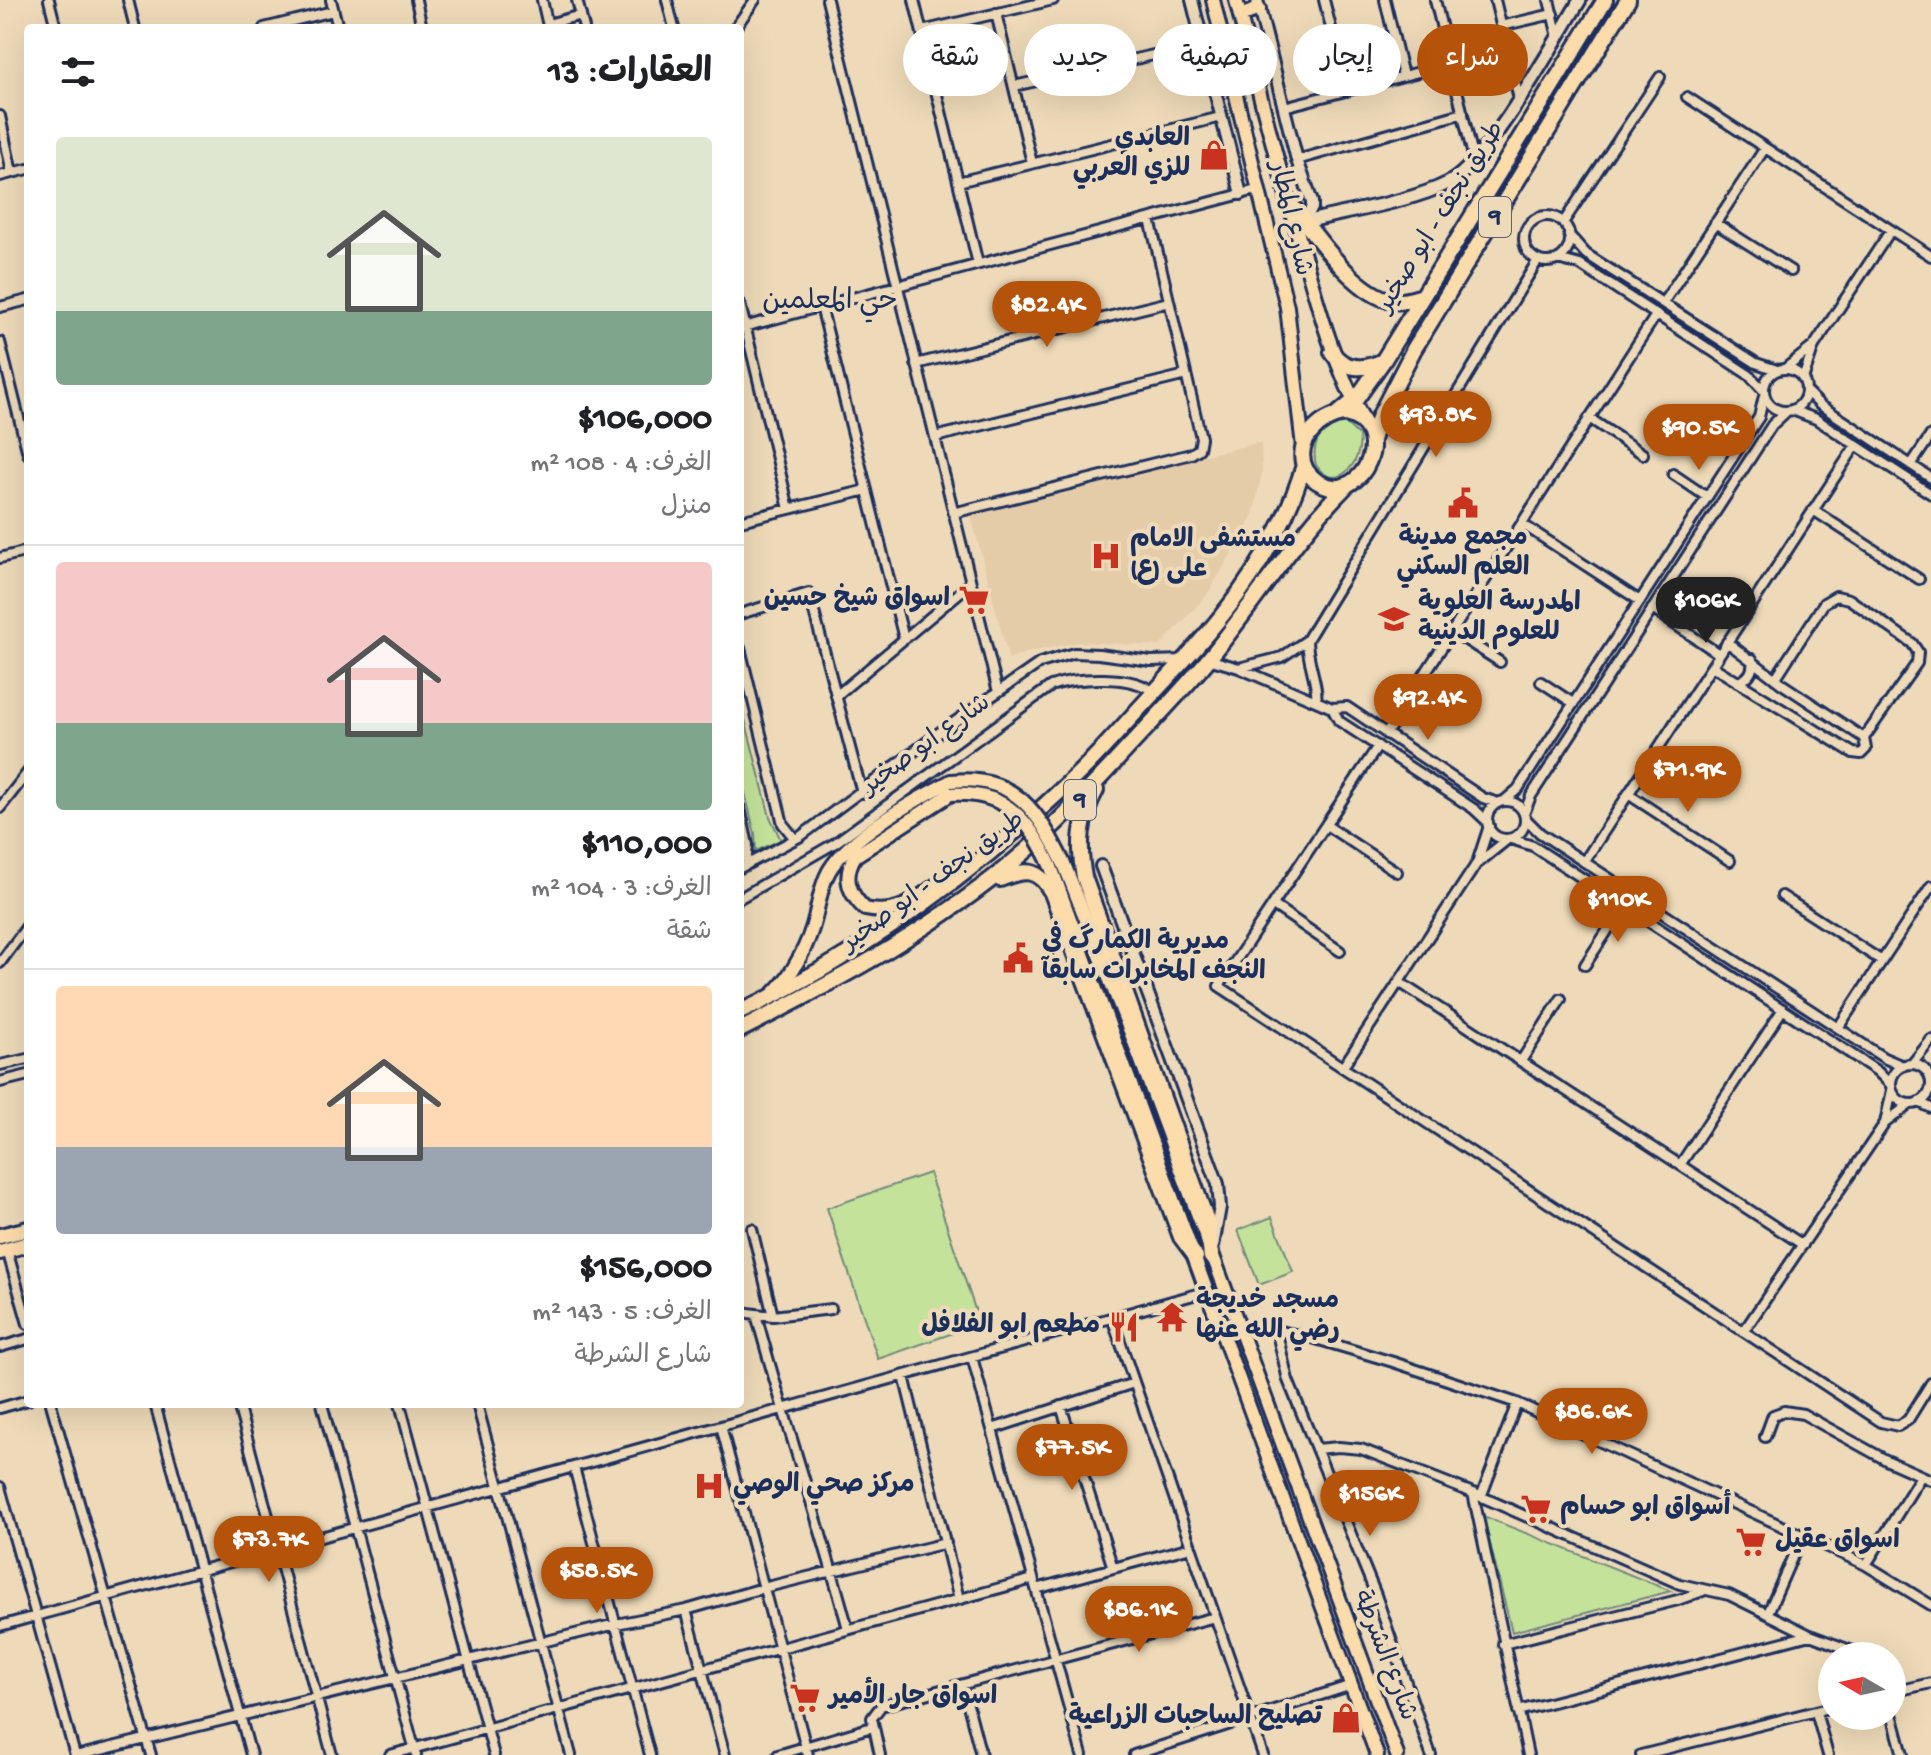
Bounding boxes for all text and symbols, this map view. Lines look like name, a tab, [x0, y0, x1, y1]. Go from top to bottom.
chip: شقة	[903, 24, 1008, 96]
chip: جديد	[1024, 24, 1137, 96]
chip: تصفية	[1153, 24, 1277, 96]
chip: إيجار	[1293, 24, 1401, 96]
chip: شراء	[1417, 24, 1528, 96]
icon: filters	[56, 50, 100, 94]
text: العقارات: 13	[548, 55, 712, 95]
street label: طريق نجف - ابو صخير	[1370, 117, 1513, 321]
place label: العابدي للزي العربي	[1073, 125, 1190, 190]
shop icon: العابدي للزي العربي	[1197, 138, 1231, 172]
street label: شارع المطار	[1260, 157, 1317, 279]
icon: home	[312, 189, 456, 333]
road number: 9	[1479, 197, 1511, 237]
pin: $82.4K	[982, 281, 1112, 349]
district label: حي المعلمين	[762, 286, 898, 323]
text: $82.4K	[1010, 291, 1084, 322]
pin: $93.8K	[1371, 391, 1501, 459]
text: $106,000	[578, 401, 712, 441]
text: $93.8K	[1399, 401, 1473, 432]
pin: $90.5K	[1634, 404, 1764, 472]
text: $90.5K	[1661, 414, 1737, 445]
text: الغرف: 4 · 108 m²	[530, 450, 712, 481]
public building icon: مجمع مدينة العلم السكني	[1446, 486, 1480, 520]
text: منزل	[661, 493, 712, 524]
place label: مجمع مدينة العلم السكني	[1397, 523, 1529, 589]
place label: مستشفی الامام علی (ع)	[1130, 526, 1296, 587]
hospital icon: مستشفی الامام علی (ع)	[1089, 539, 1123, 573]
pin: $106K	[1650, 577, 1762, 645]
place label: اسواق شيخ حسين	[764, 583, 950, 616]
supermarket icon: اسواق شيخ حسين	[957, 583, 991, 617]
text: $106K	[1674, 587, 1738, 618]
place label: المدرسة العلوية للعلوم الدينية	[1418, 588, 1581, 650]
school or university icon: المدرسة العلوية للعلوم الدينية	[1377, 602, 1411, 636]
icon: home	[312, 614, 456, 758]
pin: $92.4K	[1363, 674, 1493, 742]
text: $92.4K	[1392, 684, 1464, 715]
street label: شارع ابو صخير	[855, 689, 998, 804]
pin: $71.9K	[1623, 746, 1753, 814]
text: $71.9K	[1652, 756, 1724, 787]
road number: 9	[1064, 780, 1096, 820]
street label: طريق نجف - ابو صخير	[834, 806, 1032, 961]
text: $110,000	[581, 826, 712, 866]
text: الغرف: 3 · 104 m²	[531, 875, 712, 906]
pin: $110K	[1562, 876, 1674, 944]
text: $110K	[1587, 886, 1649, 917]
text: شقة	[667, 918, 712, 949]
place label: مديرية الكمارگ في النجف المخابرات سابقآ	[1040, 920, 1266, 989]
public building icon: مديرية الكمارگ في النجف المخابرات سابقآ	[1001, 941, 1035, 975]
icon: home	[312, 1038, 456, 1182]
text: $156,000	[579, 1250, 712, 1290]
place label: مسجد خديجة رضي الله عنها	[1196, 1286, 1340, 1352]
text: الغرف: 5 · 143 m²	[532, 1299, 712, 1330]
temple icon: مسجد خديجة رضي الله عنها	[1155, 1300, 1189, 1334]
place label: مطعم ابو الفلافل	[921, 1309, 1100, 1343]
restaurant icon: مطعم ابو الفلافل	[1107, 1310, 1141, 1344]
text: شارع الشرطة	[575, 1342, 712, 1373]
pin: $86.6K	[1527, 1388, 1657, 1456]
text: $86.6K	[1555, 1398, 1629, 1429]
pin: $77.5K	[1007, 1424, 1137, 1492]
text: $77.5K	[1035, 1434, 1109, 1465]
hospital icon: مركز صحي الوصي	[692, 1469, 726, 1503]
pin: $156K	[1314, 1470, 1426, 1538]
place label: مركز صحي الوصي	[733, 1471, 915, 1506]
text: $156K	[1338, 1480, 1402, 1511]
place label: أسواق ابو حسام	[1560, 1489, 1731, 1525]
supermarket icon: أسواق ابو حسام	[1519, 1492, 1553, 1526]
pin: $73.7K	[204, 1516, 334, 1584]
supermarket icon: اسواق عقيل	[1734, 1525, 1768, 1559]
text: $73.7K	[232, 1526, 306, 1557]
place label: اسواق عقيل	[1775, 1527, 1900, 1558]
pin: $58.5K	[532, 1547, 662, 1615]
text: $58.5K	[559, 1557, 635, 1588]
pin: $86.1K	[1074, 1586, 1204, 1654]
street label: شارع الشرطة	[1344, 1586, 1422, 1726]
text: $86.1K	[1103, 1596, 1175, 1627]
north arrow	[1818, 1642, 1906, 1730]
map controls	[1818, 1642, 1906, 1730]
place label: اسواق جار الأمير	[826, 1676, 997, 1714]
supermarket icon: اسواق جار الأمير	[788, 1681, 822, 1715]
shop icon: تصليح الساحبات الزراعية	[1329, 1701, 1363, 1735]
place label: تصليح الساحبات الزراعية	[1069, 1702, 1323, 1734]

